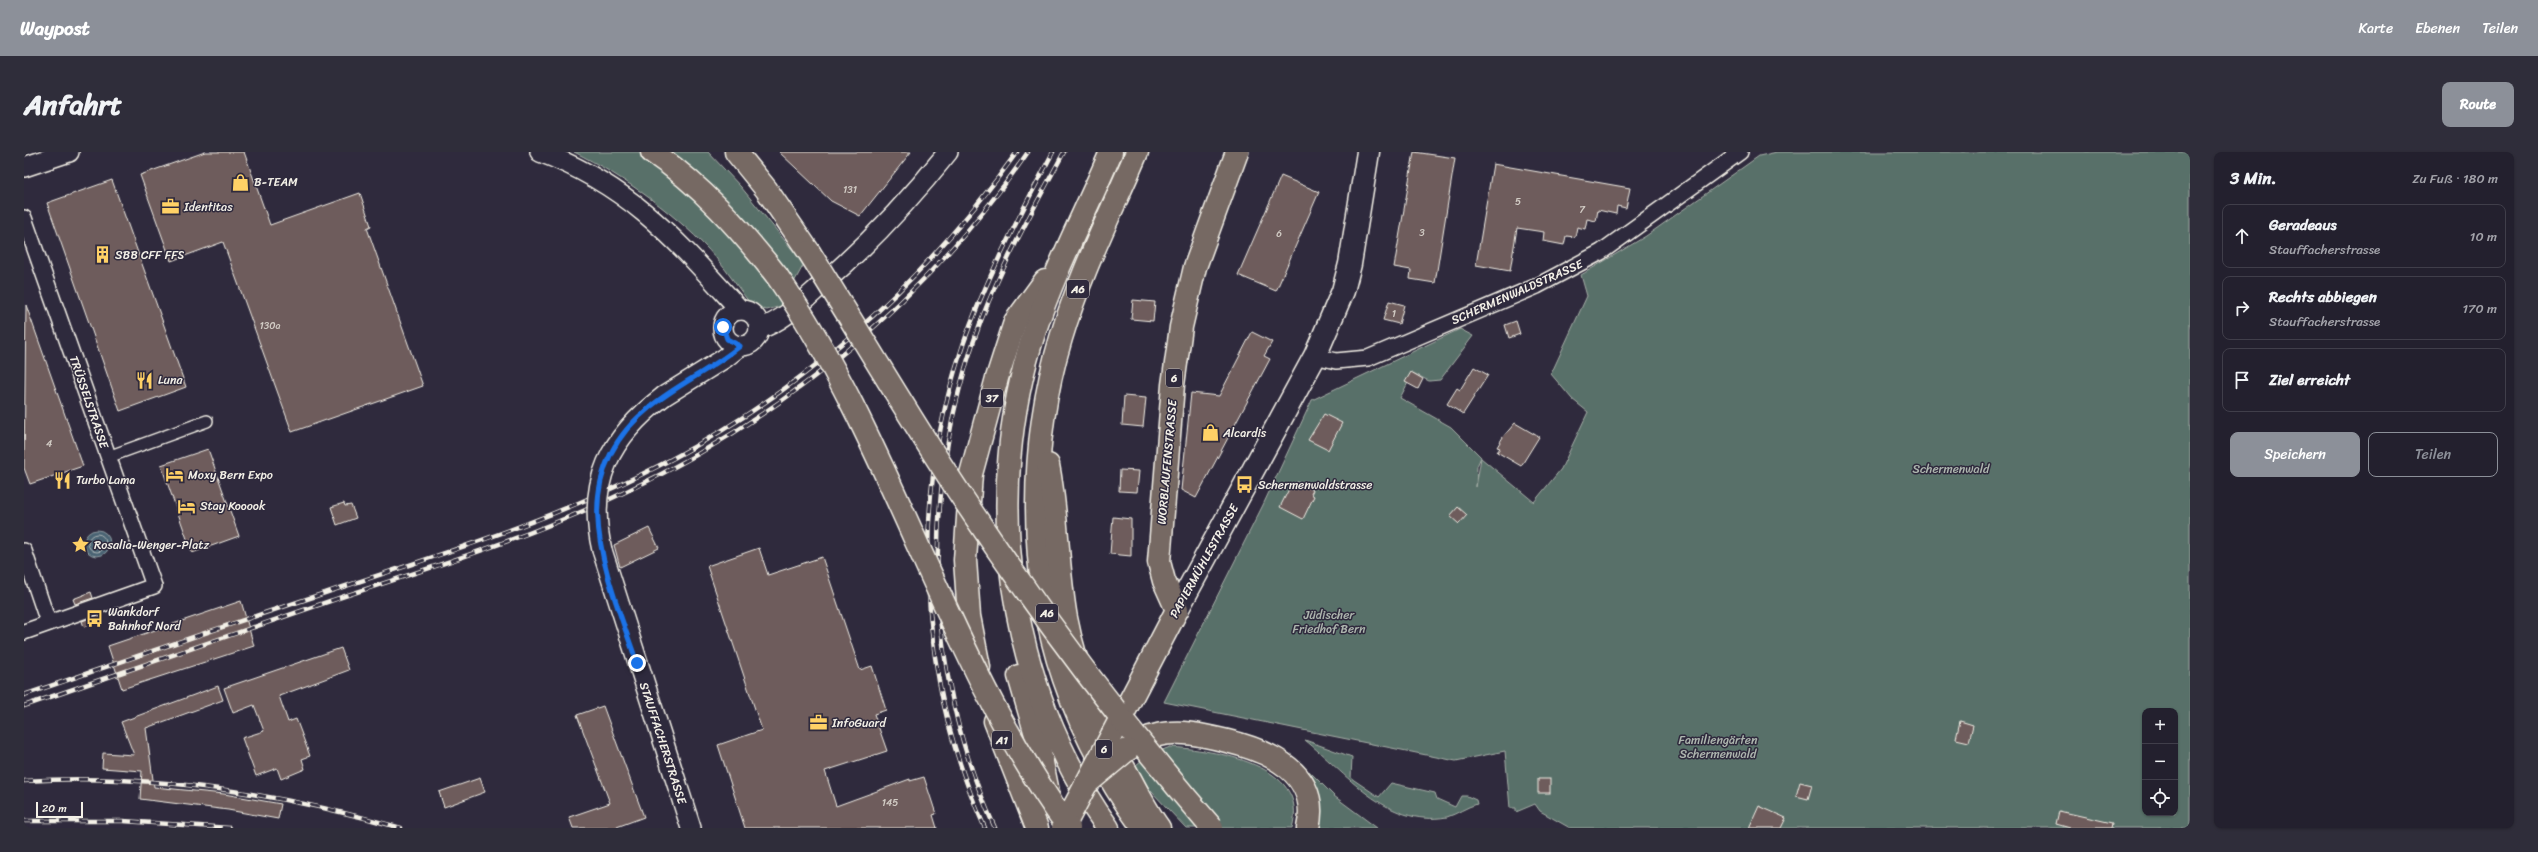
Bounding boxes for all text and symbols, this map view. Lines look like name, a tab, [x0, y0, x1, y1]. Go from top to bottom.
text: Waypost	[20, 12, 90, 45]
text: Karte	[2359, 16, 2393, 41]
text: Ebenen	[2415, 16, 2460, 41]
text: Teilen	[2482, 16, 2518, 41]
text: Anfahrt	[24, 80, 122, 129]
button: Route	[2442, 82, 2514, 127]
text: 3 Min.	[2230, 163, 2277, 193]
text: Zu Fuß · 180 m	[2412, 167, 2498, 190]
place label: B-TEAM	[254, 171, 298, 193]
shop icon: B-TEAM	[231, 172, 251, 192]
house number: 131	[843, 181, 857, 199]
house number: 5	[1515, 193, 1521, 211]
place label: Identitas	[183, 196, 233, 218]
office icon: Identitas	[161, 197, 181, 217]
house number: 7	[1579, 201, 1586, 219]
text: Geradeaus	[2269, 212, 2337, 238]
house number: 3	[1419, 224, 1425, 242]
house number: 6	[1276, 225, 1282, 243]
icon: ahead	[2231, 225, 2253, 247]
text: 10 m	[2470, 225, 2497, 248]
text: Stauffacherstrasse	[2269, 238, 2380, 261]
place label: SBB CFF FFS	[115, 244, 185, 266]
building icon: SBB CFF FFS	[92, 245, 112, 265]
street label: SCHERMENWALDSTRASSE	[1448, 252, 1588, 331]
road number: A6	[1067, 280, 1089, 298]
text: Rechts abbiegen	[2269, 284, 2377, 310]
icon: right	[2231, 297, 2253, 319]
text: 170 m	[2462, 297, 2497, 320]
house number: 1	[1392, 305, 1396, 323]
text: Stauffacherstrasse	[2269, 310, 2380, 333]
house number: 130a	[259, 317, 281, 335]
route start	[714, 318, 732, 336]
street label: TRÜSSELSTRASSE	[63, 353, 116, 453]
text: Ziel erreicht	[2269, 367, 2350, 393]
place label: Luna	[158, 369, 183, 391]
road number: 6	[1166, 369, 1182, 387]
icon: arrive	[2231, 369, 2253, 391]
restaurant icon: Luna	[135, 370, 155, 390]
road number: 37	[981, 389, 1003, 407]
street label: WORBLAUFENSTRASSE	[1151, 397, 1184, 525]
place label: Alcardis	[1222, 422, 1267, 444]
shop icon: Alcardis	[1200, 423, 1220, 443]
button: Speichern	[2230, 432, 2360, 477]
button: Teilen	[2368, 432, 2498, 477]
house number: 4	[46, 435, 52, 453]
park label: Schermenwald	[1913, 458, 1990, 480]
place label: Moxy Bern Expo	[188, 464, 273, 486]
hotel icon: Moxy Bern Expo	[165, 465, 185, 485]
place label: Turbo Lama	[76, 469, 135, 491]
restaurant icon: Turbo Lama	[53, 470, 73, 490]
place label: Schermenwaldstrasse	[1258, 474, 1373, 496]
bus stop icon: Schermenwaldstrasse	[1235, 475, 1255, 495]
place label: Stay Kooook	[200, 495, 266, 517]
hotel icon: Stay Kooook	[177, 496, 197, 516]
street label: PAPIERMÜHLESTRASSE	[1163, 499, 1245, 622]
place label: Rosalia-Wenger-Platz	[94, 534, 209, 556]
place icon: Rosalia-Wenger-Platz	[71, 535, 91, 555]
place label: Wankdorf Bahnhof Nord	[108, 601, 181, 637]
road number: A6	[1036, 604, 1058, 622]
park label: Jüdischer Friedhof Bern	[1292, 604, 1366, 640]
bus stop icon: Wankdorf Bahnhof Nord	[85, 609, 105, 629]
route end	[628, 654, 646, 672]
street label: STAUFFACHERSTRASSE	[633, 679, 694, 808]
map controls	[2142, 708, 2178, 816]
button: +	[2142, 708, 2178, 744]
place label: InfoGuard	[831, 712, 887, 734]
office icon: InfoGuard	[809, 713, 829, 733]
park label: Familiengärten Schermenwald	[1679, 729, 1758, 765]
road number: A1	[992, 731, 1012, 749]
road number: 6	[1096, 740, 1112, 758]
button: −	[2142, 744, 2178, 780]
button: locate	[2142, 780, 2178, 816]
house number: 145	[882, 794, 898, 812]
text: 20 m	[42, 799, 67, 818]
scale bar	[36, 800, 83, 819]

